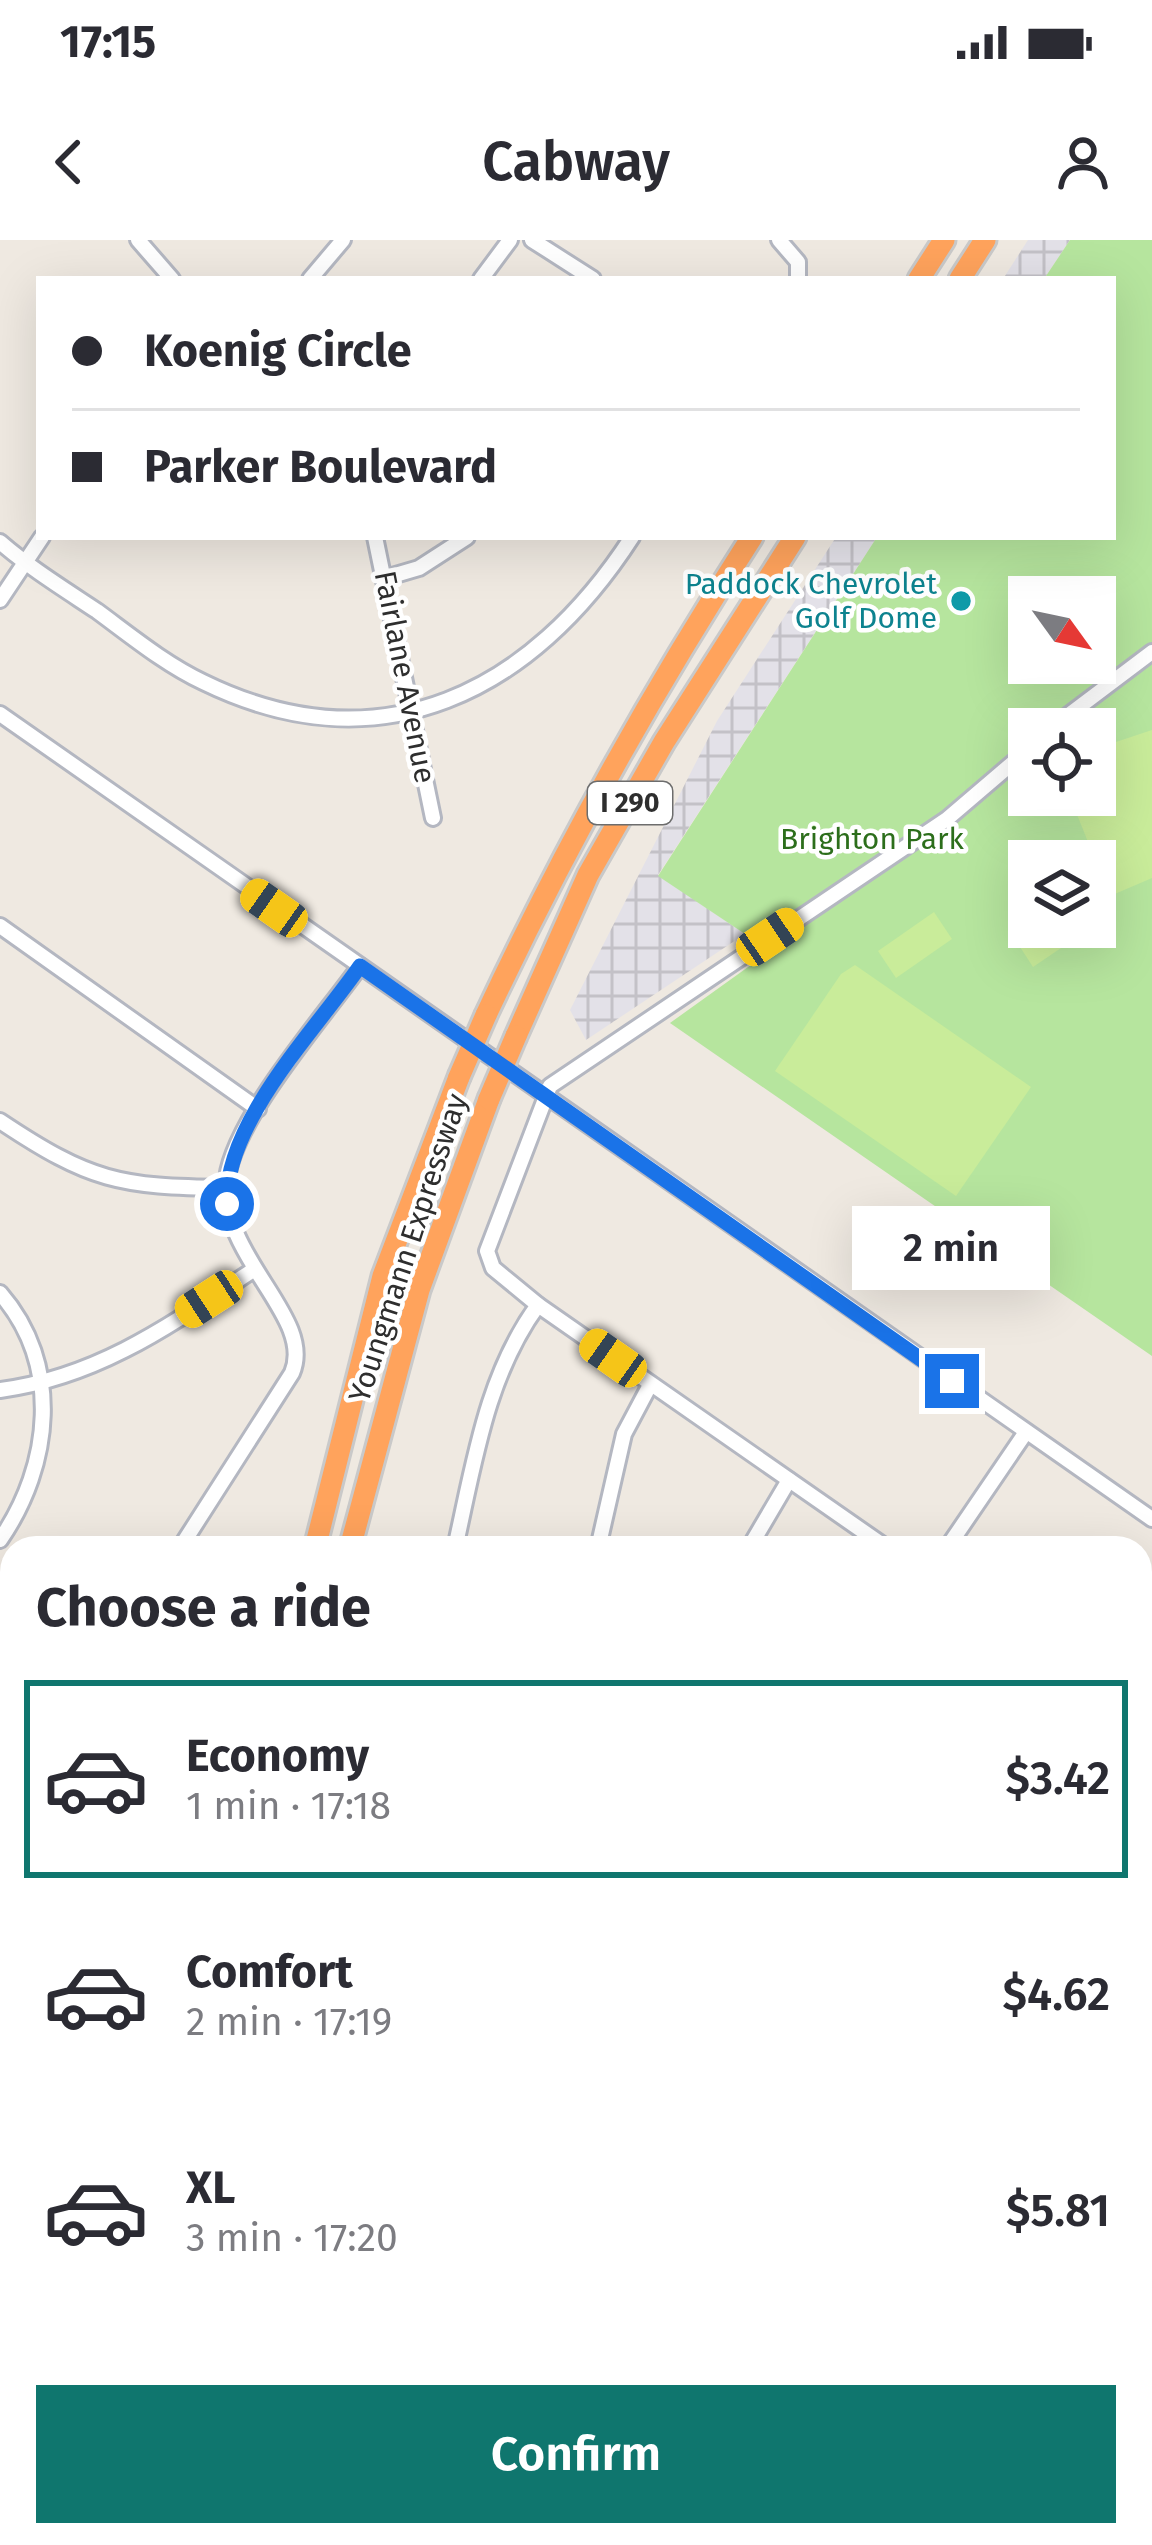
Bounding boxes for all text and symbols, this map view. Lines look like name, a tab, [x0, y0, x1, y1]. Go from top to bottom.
text: 17:15	[60, 15, 156, 69]
icon: back	[36, 129, 102, 195]
icon: person	[1050, 129, 1116, 195]
text: Cabway	[482, 130, 670, 194]
text: Koenig Circle	[144, 324, 412, 378]
text: Parker Boulevard	[144, 440, 497, 494]
place label: Paddock Chevrolet Golf Dome	[685, 566, 937, 636]
street label: Fairlane Avenue	[367, 568, 443, 786]
north arrow	[1008, 576, 1116, 684]
map controls	[1008, 576, 1116, 948]
marker: Paddock Chevrolet Golf Dome	[948, 588, 974, 614]
button: locate	[1008, 708, 1116, 816]
road number: I 290	[588, 782, 672, 824]
park label: Brighton Park	[780, 821, 965, 857]
button: layers	[1008, 840, 1116, 948]
car	[234, 873, 314, 943]
car	[730, 902, 810, 972]
street label: Youngmann Expressway	[341, 1089, 475, 1407]
route start	[200, 1177, 254, 1231]
callout: 2 min	[853, 1207, 1051, 1291]
text: 2 min	[903, 1225, 999, 1271]
car	[169, 1264, 249, 1334]
car	[573, 1323, 653, 1393]
route end	[925, 1354, 979, 1408]
text: Choose a ride	[36, 1576, 371, 1640]
icon: car	[42, 1725, 150, 1833]
text: Economy	[186, 1729, 369, 1783]
text: $3.42	[1005, 1752, 1110, 1806]
text: 1 min · 17:18	[186, 1783, 391, 1829]
icon: car	[42, 1941, 150, 2049]
text: Comfort	[186, 1945, 353, 1999]
text: $4.62	[1003, 1968, 1110, 2022]
text: 2 min · 17:19	[186, 1999, 392, 2045]
icon: car	[42, 2157, 150, 2265]
text: XL	[186, 2161, 235, 2215]
text: $5.81	[1006, 2184, 1110, 2238]
text: 3 min · 17:20	[186, 2215, 398, 2261]
button: Confirm	[36, 2385, 1116, 2523]

